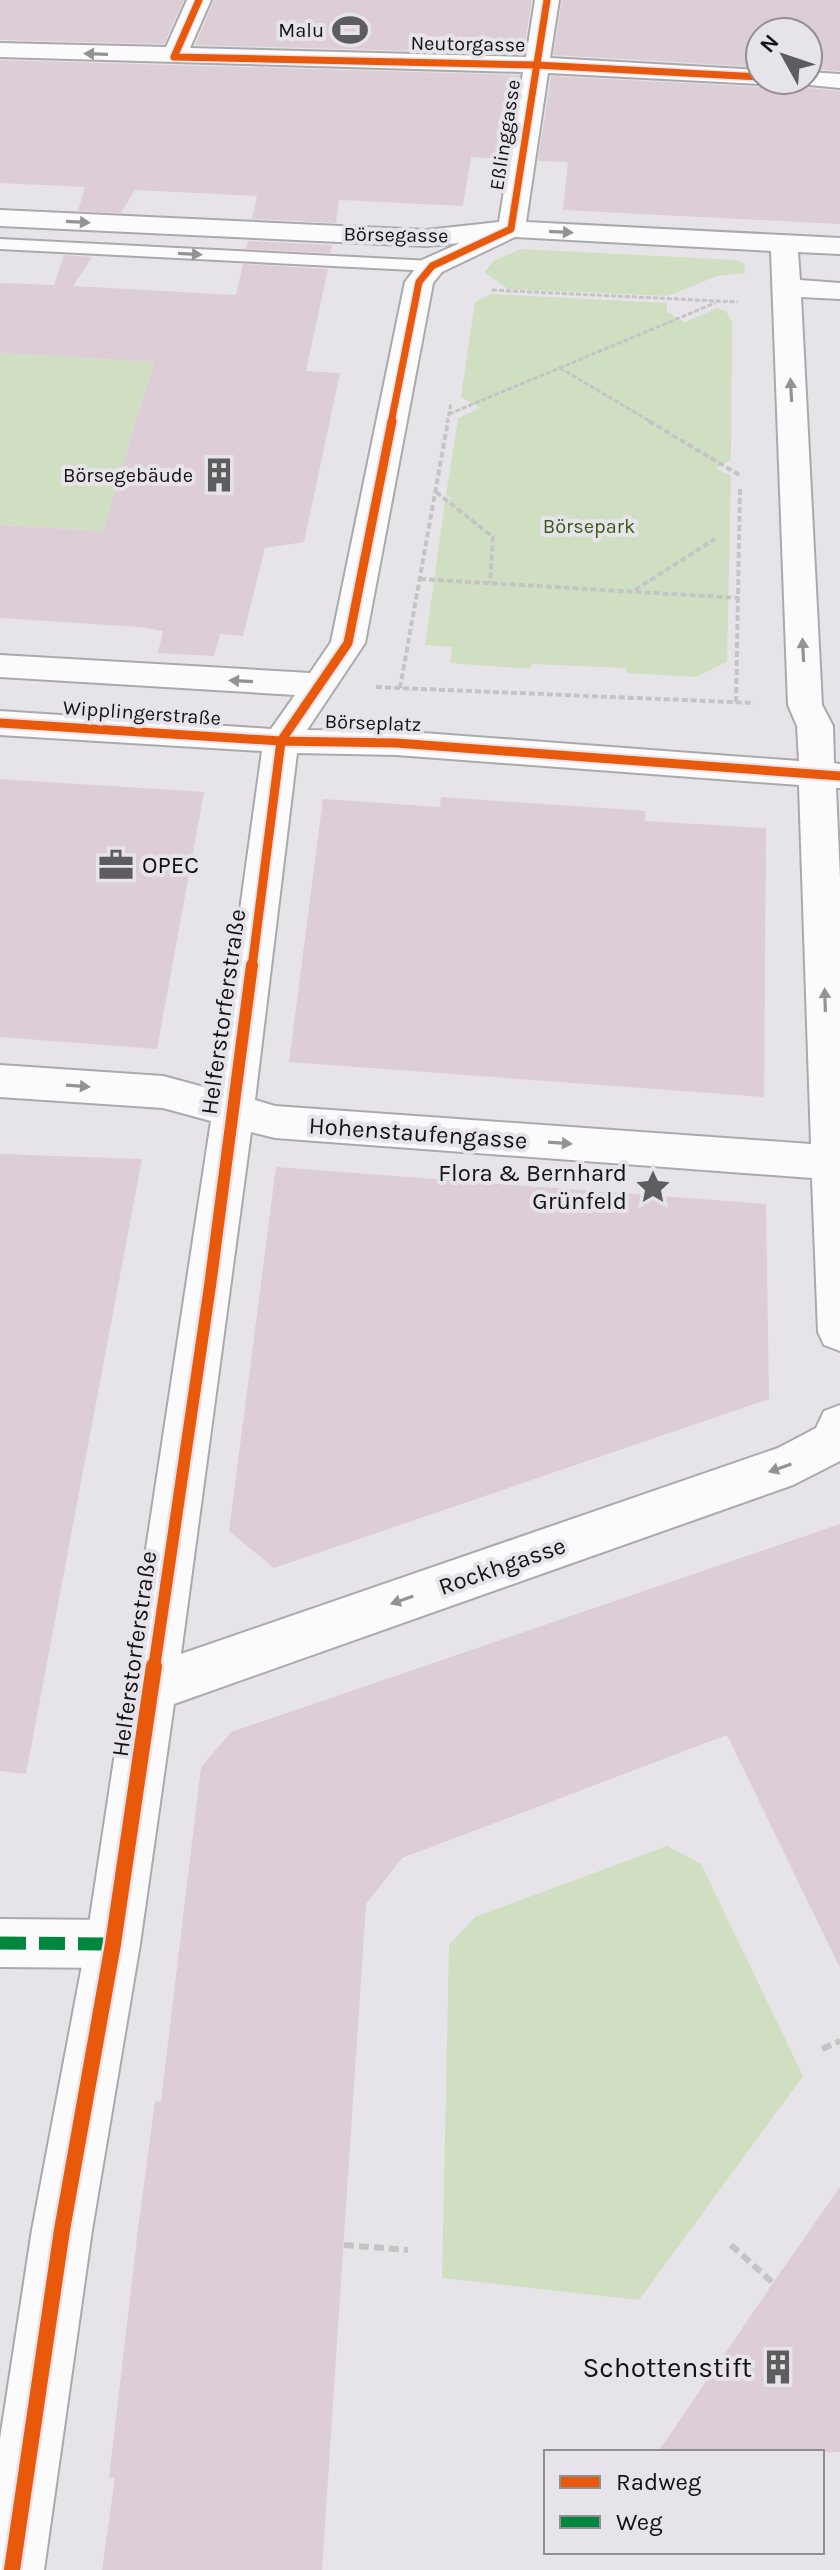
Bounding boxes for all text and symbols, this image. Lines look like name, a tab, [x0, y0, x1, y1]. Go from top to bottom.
sports icon: Malu	[331, 11, 369, 49]
north arrow	[744, 16, 824, 96]
place label: Malu	[278, 19, 324, 42]
text: N	[754, 29, 784, 58]
street label: Neutorgasse	[410, 31, 526, 57]
one-way arrow	[83, 47, 108, 60]
street label: Eßlinggasse	[485, 78, 525, 192]
one-way arrow	[66, 215, 91, 228]
street label: Börsegasse	[343, 223, 449, 247]
one-way arrow	[549, 225, 574, 238]
one-way arrow	[178, 248, 203, 261]
one-way arrow	[784, 377, 797, 402]
building icon: Börsegebäude	[200, 456, 238, 494]
place label: Börsegebäude	[63, 464, 193, 487]
park label: Börsepark	[543, 515, 635, 538]
one-way arrow	[796, 637, 809, 662]
one-way arrow	[228, 674, 253, 687]
street label: Wipplingerstraße	[62, 696, 222, 730]
street label: Börseplatz	[324, 710, 422, 736]
office icon: OPEC	[97, 846, 135, 884]
place label: OPEC	[142, 851, 199, 879]
street label: Helferstorferstraße	[195, 907, 251, 1117]
one-way arrow	[818, 987, 831, 1012]
one-way arrow	[66, 1080, 91, 1093]
street label: Hohenstaufengasse	[308, 1111, 528, 1155]
one-way arrow	[548, 1137, 573, 1150]
place label: Flora & Bernhard Grünfeld	[438, 1159, 627, 1215]
place icon: Flora & Bernhard Grünfeld	[634, 1168, 672, 1206]
one-way arrow	[768, 1463, 792, 1475]
street label: Rockhgasse	[435, 1531, 569, 1601]
street label: Helferstorferstraße	[106, 1549, 162, 1759]
one-way arrow	[390, 1595, 414, 1607]
building icon: Schottenstift	[759, 2348, 797, 2386]
place label: Schottenstift	[582, 2351, 752, 2384]
legend	[544, 2450, 824, 2554]
text: Radweg	[616, 2468, 702, 2496]
text: Weg	[616, 2508, 663, 2536]

